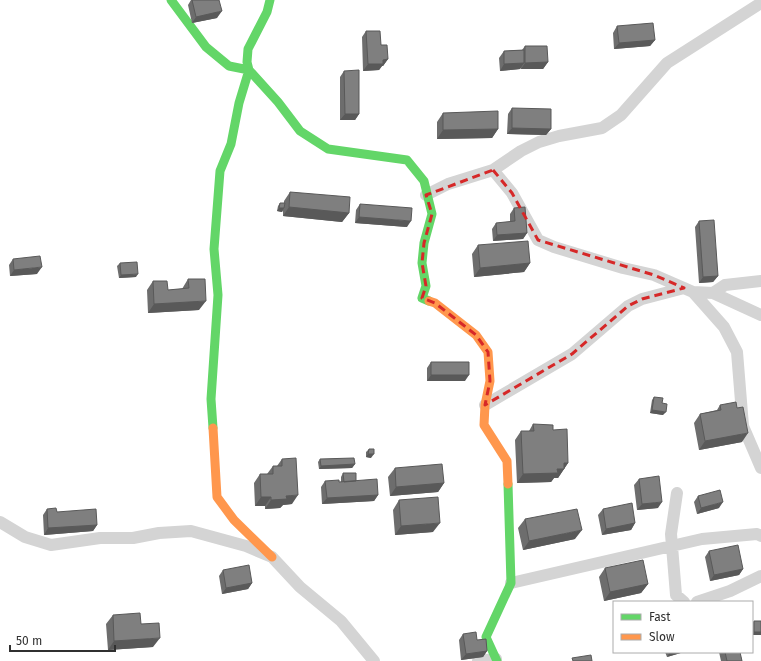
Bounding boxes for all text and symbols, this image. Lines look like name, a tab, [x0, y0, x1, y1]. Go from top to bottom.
legend	[613, 601, 753, 653]
text: Fast	[649, 610, 671, 624]
scale bar	[10, 627, 115, 653]
text: Slow	[649, 630, 675, 644]
text: 50 m	[16, 634, 42, 648]

